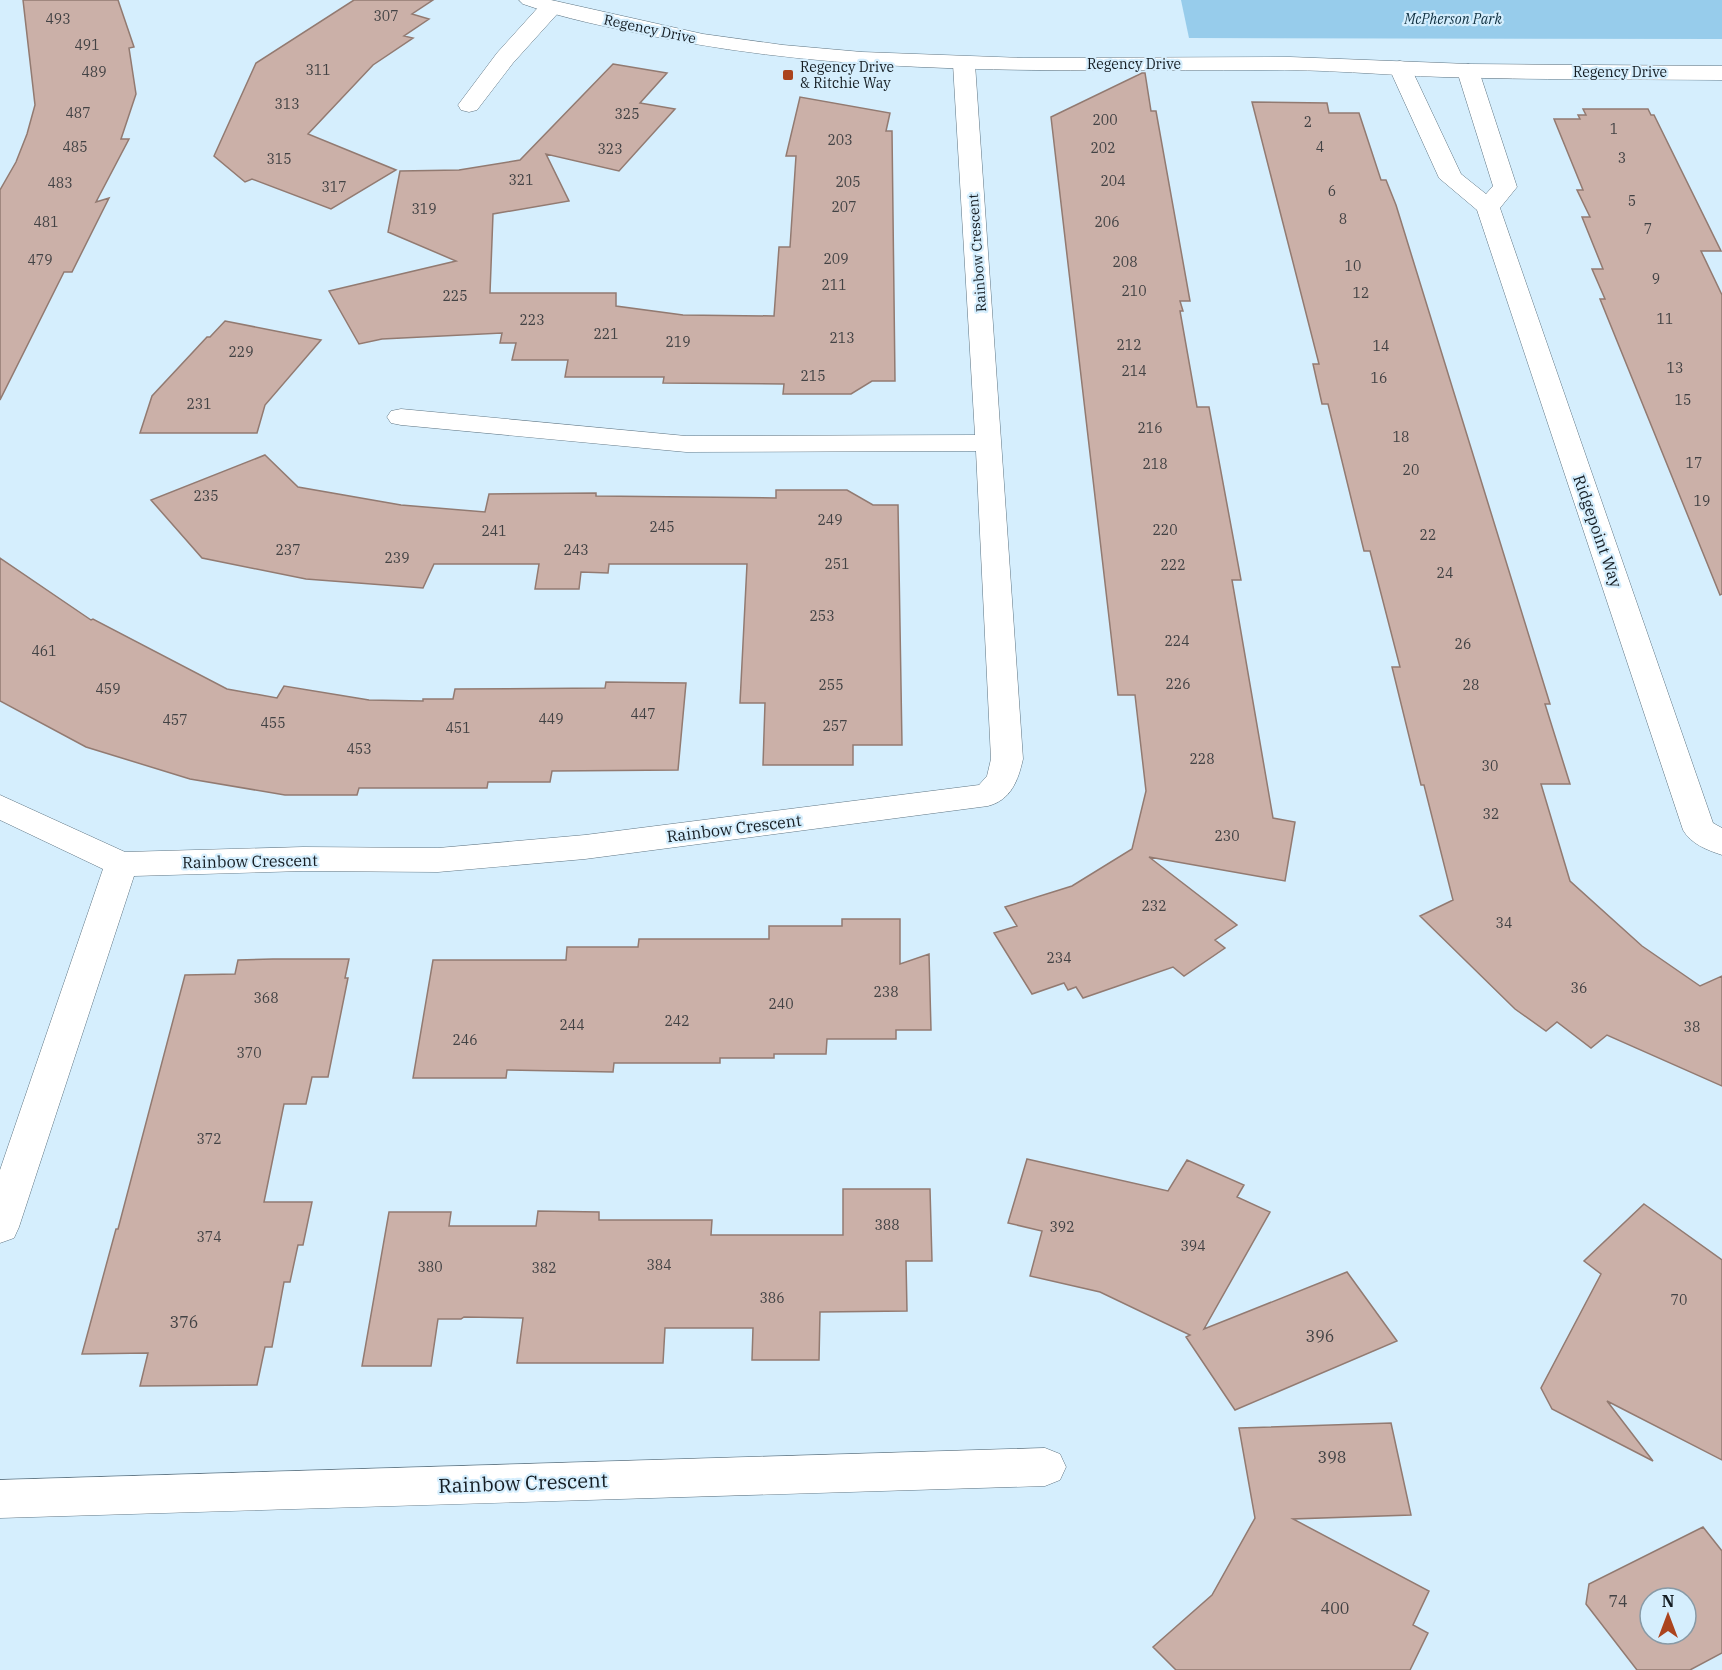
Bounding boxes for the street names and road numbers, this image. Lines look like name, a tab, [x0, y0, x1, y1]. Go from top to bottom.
street label: Regency Drive	[602, 10, 698, 48]
street label: Regency Drive	[1087, 55, 1181, 73]
street label: Regency Drive	[1573, 63, 1667, 81]
street label: Rainbow Crescent	[964, 193, 990, 313]
street label: Ridgepoint Way	[1569, 472, 1627, 590]
street label: Rainbow Crescent	[665, 810, 803, 846]
street label: Rainbow Crescent	[182, 850, 318, 872]
street label: Rainbow Crescent	[438, 1466, 608, 1499]

